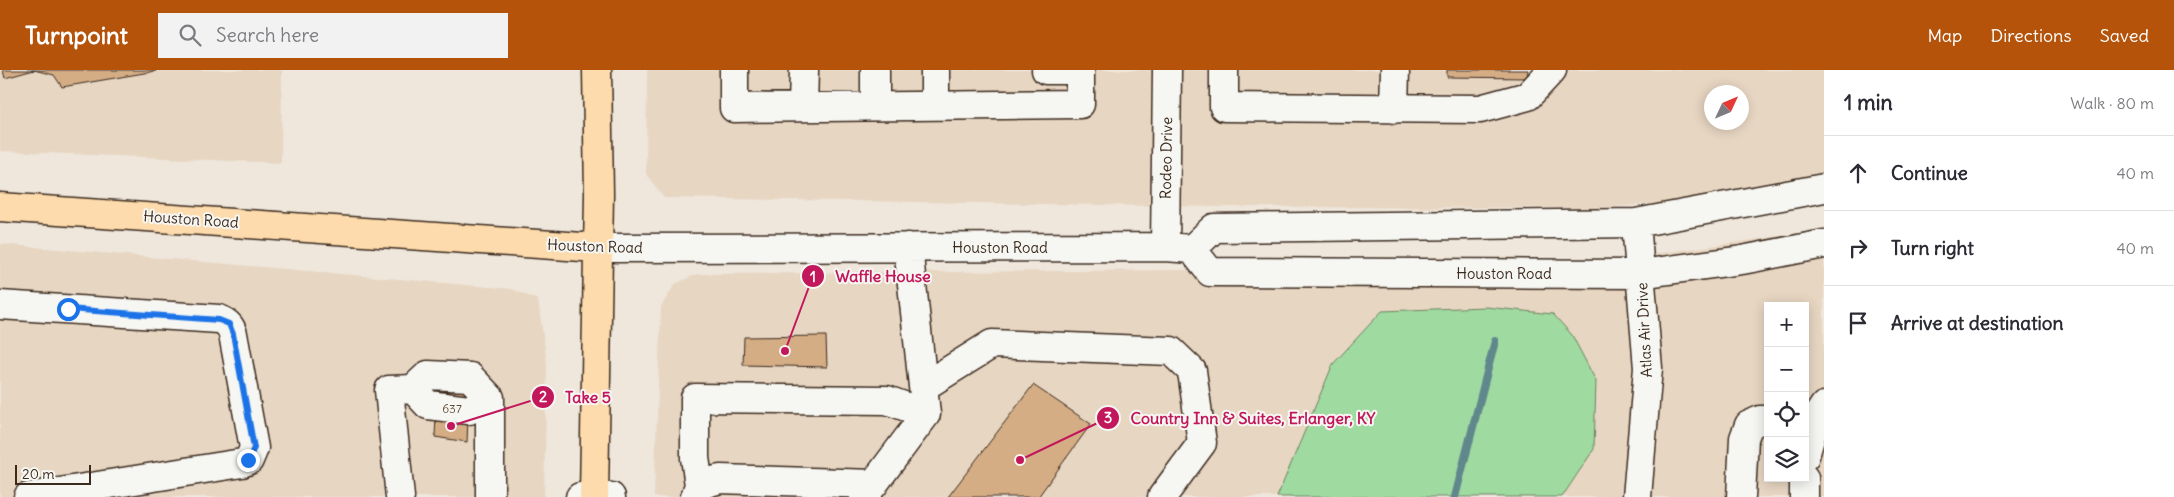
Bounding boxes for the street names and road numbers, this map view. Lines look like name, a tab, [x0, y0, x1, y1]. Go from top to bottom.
street label: Rodeo Drive	[1156, 117, 1176, 199]
street label: Houston Road	[143, 206, 240, 232]
street label: Houston Road	[547, 235, 643, 257]
street label: Houston Road	[952, 238, 1048, 257]
street label: Houston Road	[1456, 264, 1552, 283]
street label: Atlas Air Drive	[1632, 282, 1656, 378]

